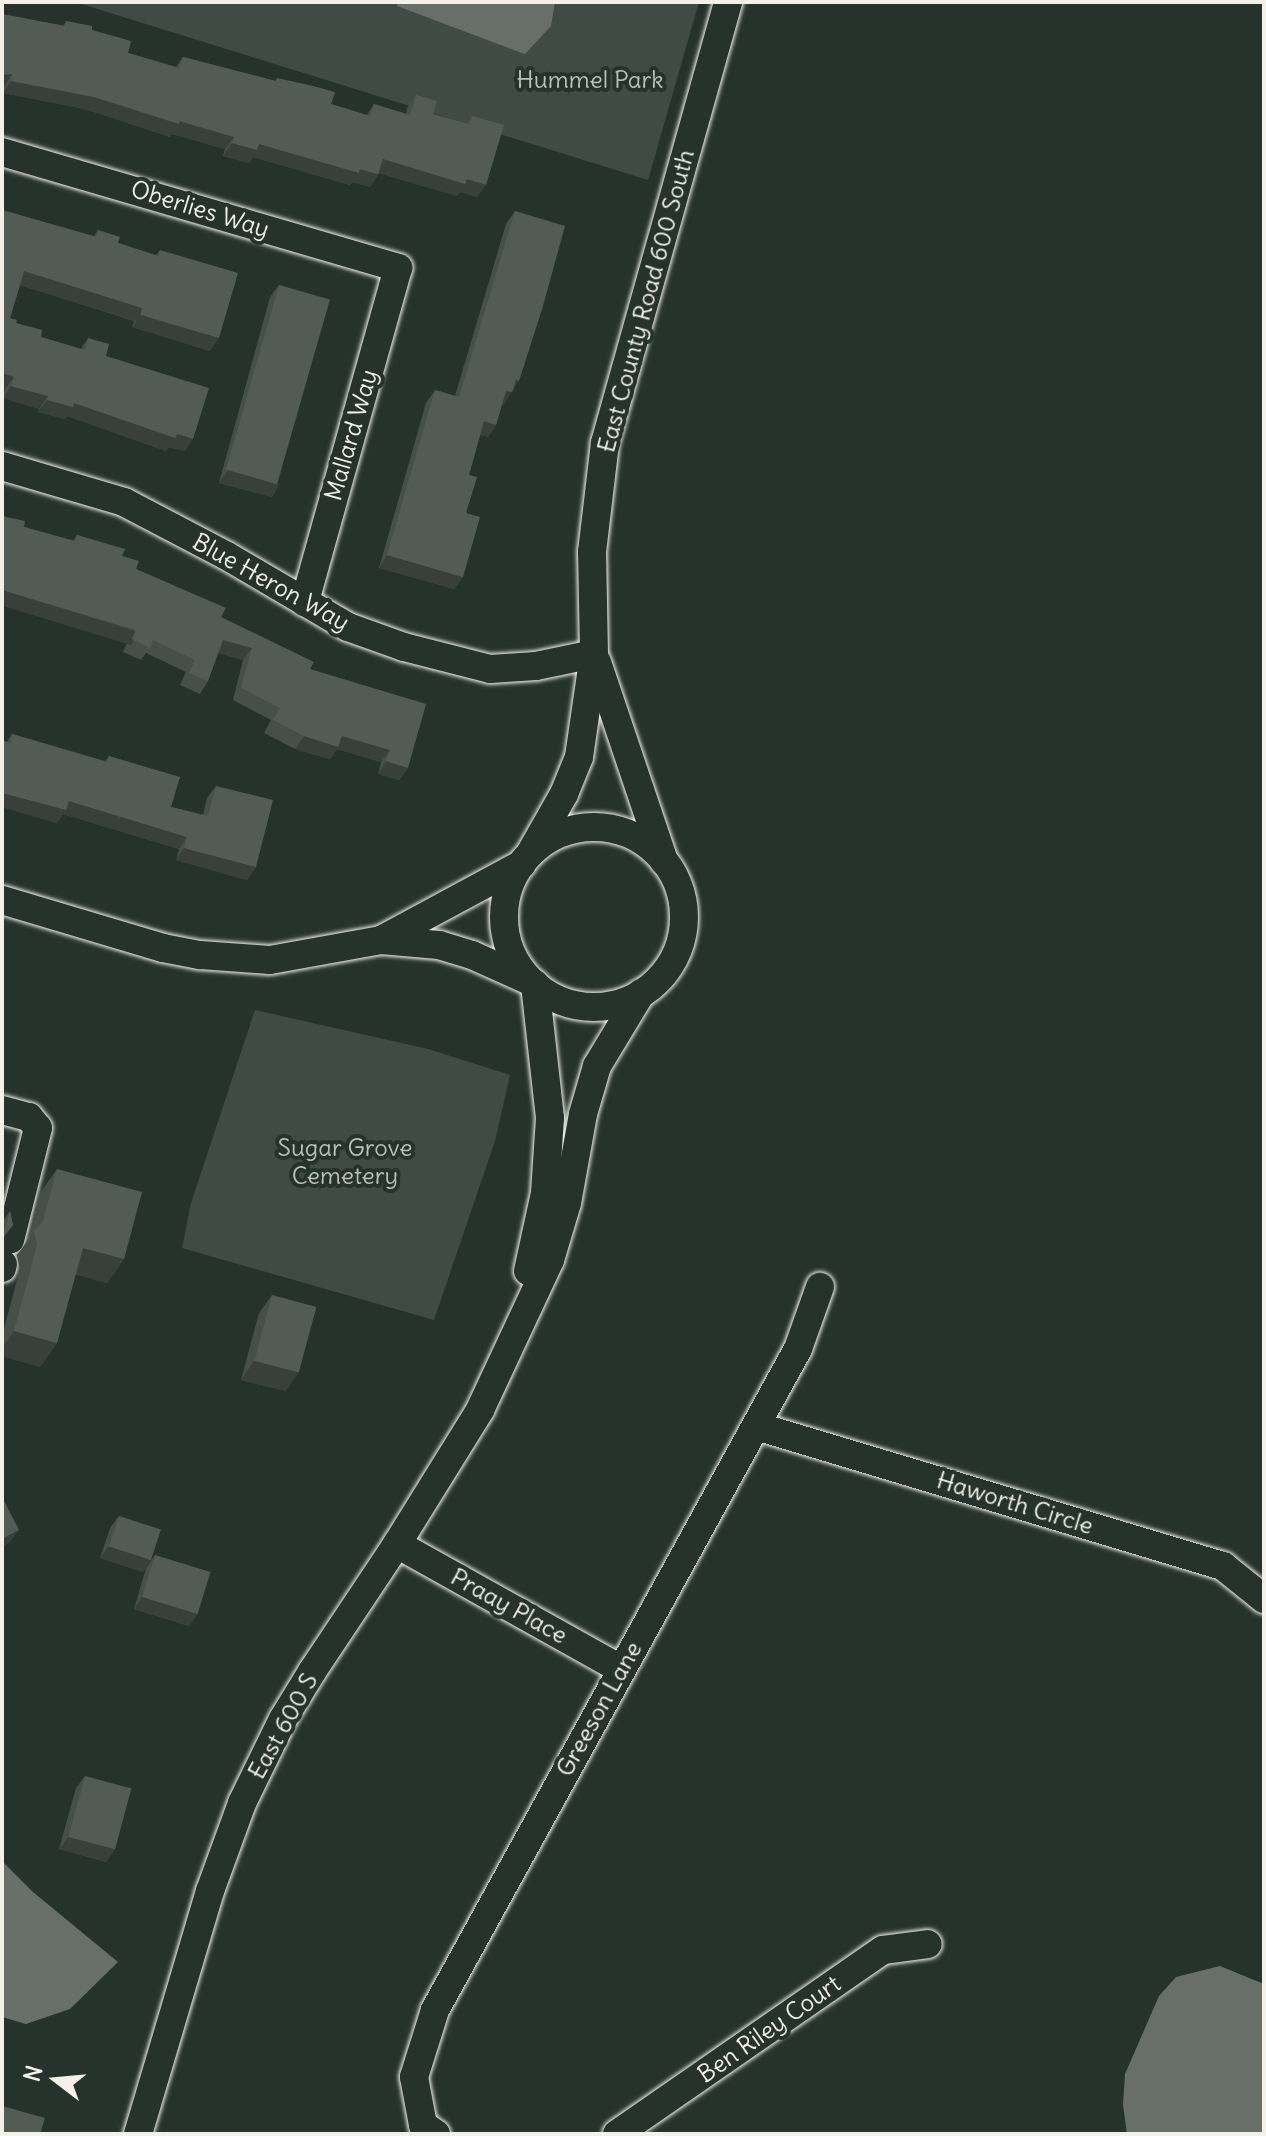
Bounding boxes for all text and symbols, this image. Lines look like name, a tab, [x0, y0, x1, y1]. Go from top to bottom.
park label: Hummel Park	[517, 66, 663, 94]
street label: East County Road 600 South	[592, 146, 700, 456]
street label: Oberlies Way	[127, 174, 273, 244]
street label: Mallard Way	[319, 366, 383, 504]
street label: Blue Heron Way	[188, 527, 354, 637]
park label: Sugar Grove Cemetery	[278, 1134, 412, 1190]
street label: Haworth Circle	[933, 1466, 1097, 1540]
street label: Praay Place	[446, 1562, 572, 1650]
street label: Greeson Lane	[550, 1637, 648, 1781]
street label: East 600 S	[242, 1668, 324, 1784]
street label: Ben Riley Court	[692, 1969, 846, 2089]
north arrow	[16, 2040, 96, 2120]
text: N	[17, 2062, 48, 2085]

